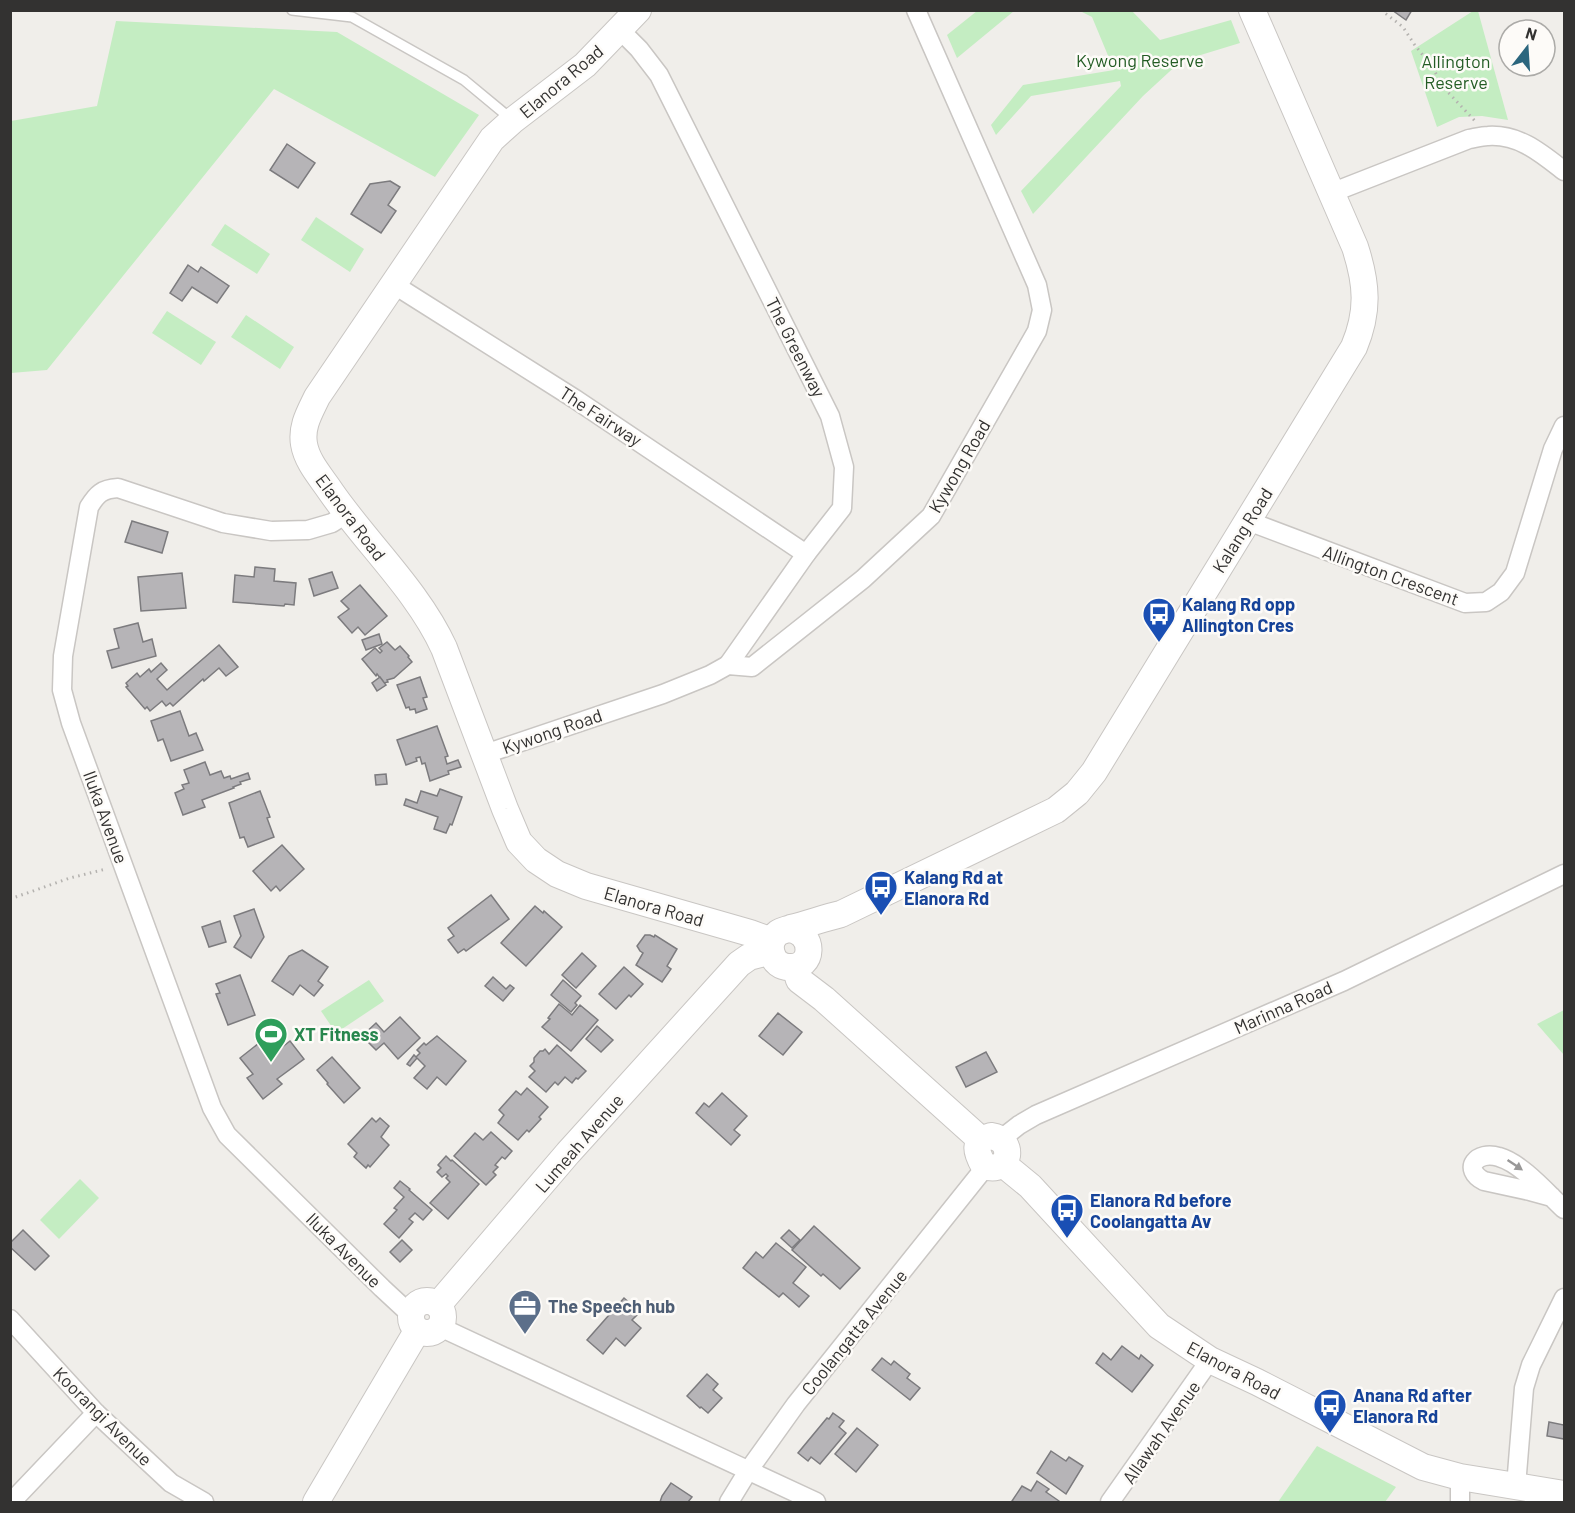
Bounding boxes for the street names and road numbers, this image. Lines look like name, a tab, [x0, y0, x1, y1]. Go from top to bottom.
street label: Elanora Road	[515, 40, 607, 122]
street label: The Greenway	[761, 293, 831, 401]
street label: The Fairway	[556, 381, 646, 451]
street label: Kywong Road	[923, 415, 995, 517]
street label: Elanora Road	[311, 469, 391, 565]
street label: Kalang Road	[1207, 483, 1277, 577]
street label: Allington Crescent	[1320, 540, 1462, 610]
street label: Kywong Road	[499, 704, 605, 758]
street label: Iluka Avenue	[79, 768, 133, 866]
street label: Elanora Road	[602, 881, 706, 931]
street label: Marinna Road	[1230, 976, 1336, 1038]
street label: Lumeah Avenue	[530, 1089, 628, 1197]
street label: Iluka Avenue	[302, 1208, 386, 1292]
street label: Coolangatta Avenue	[797, 1265, 911, 1399]
street label: Elanora Road	[1183, 1336, 1285, 1404]
street label: Koorangi Avenue	[49, 1362, 157, 1470]
street label: Allawah Avenue	[1117, 1376, 1205, 1488]

